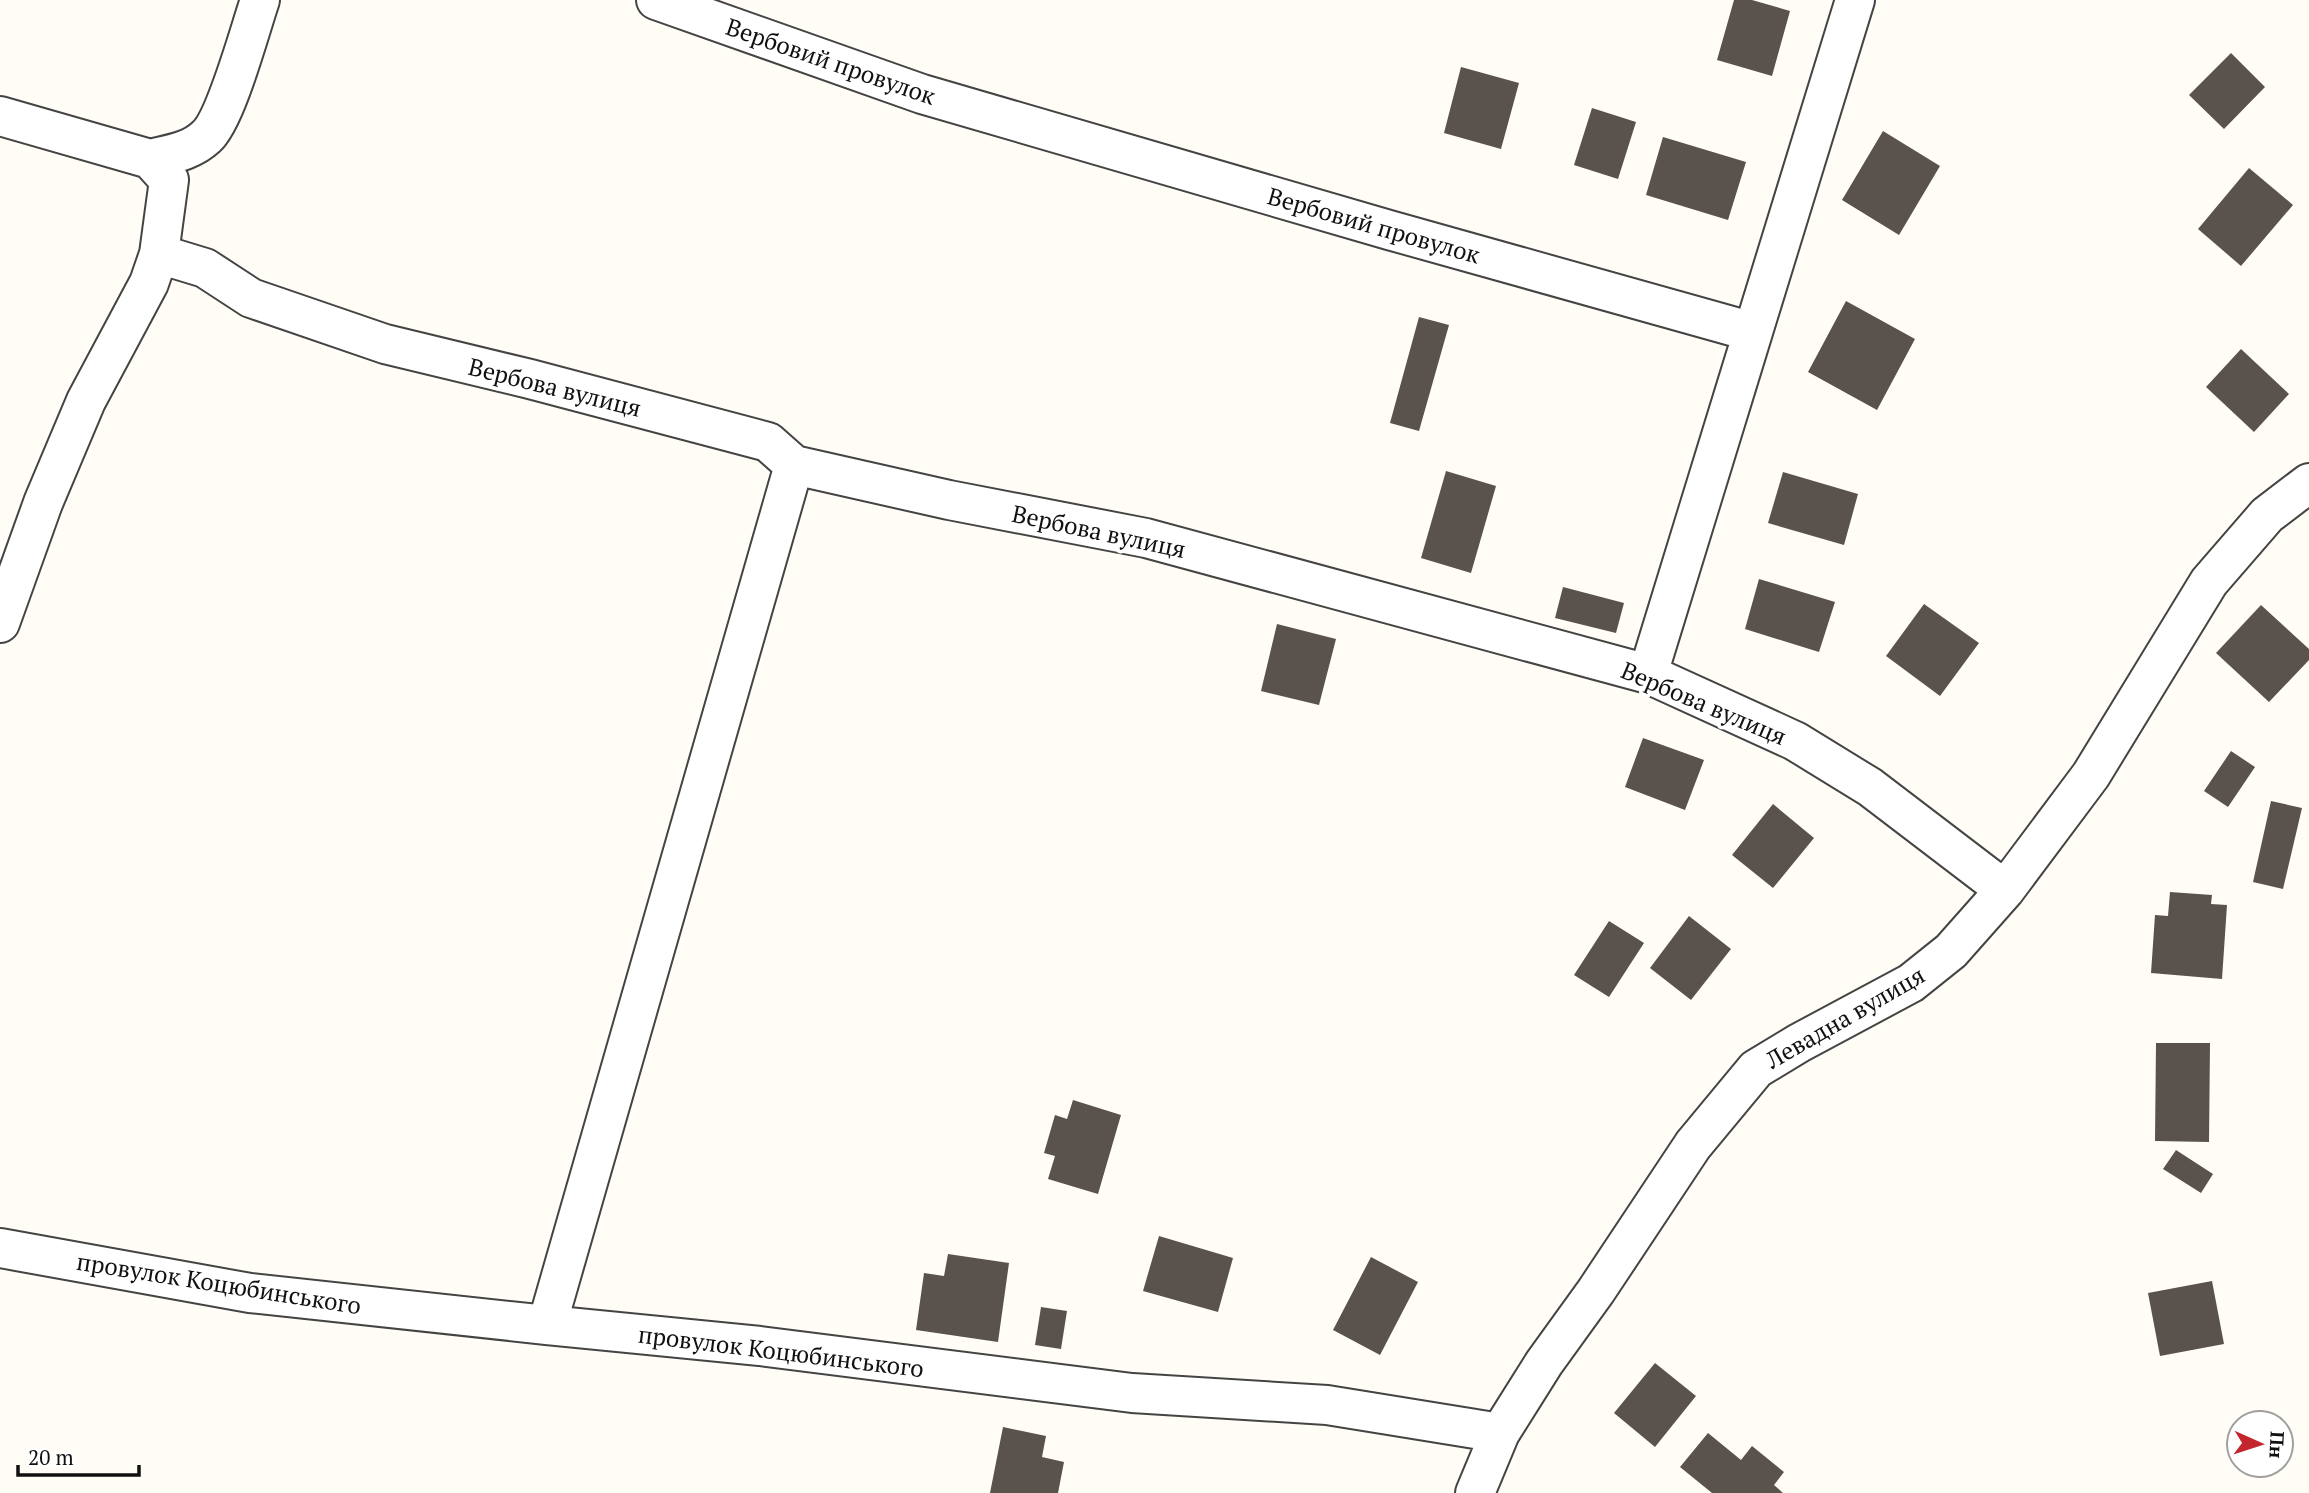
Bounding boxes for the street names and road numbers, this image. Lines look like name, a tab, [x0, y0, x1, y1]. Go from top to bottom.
street label: Вербовий провулок	[722, 10, 940, 112]
street label: Вербовий провулок	[1264, 179, 1484, 271]
street label: Вербова вулиця	[465, 350, 645, 424]
street label: Вербова вулиця	[1009, 497, 1189, 565]
street label: Вербова вулиця	[1616, 654, 1792, 752]
street label: Левадна вулиця	[1759, 959, 1930, 1076]
street label: провулок Коцюбинського	[74, 1245, 364, 1321]
street label: провулок Коцюбинського	[636, 1318, 926, 1384]

